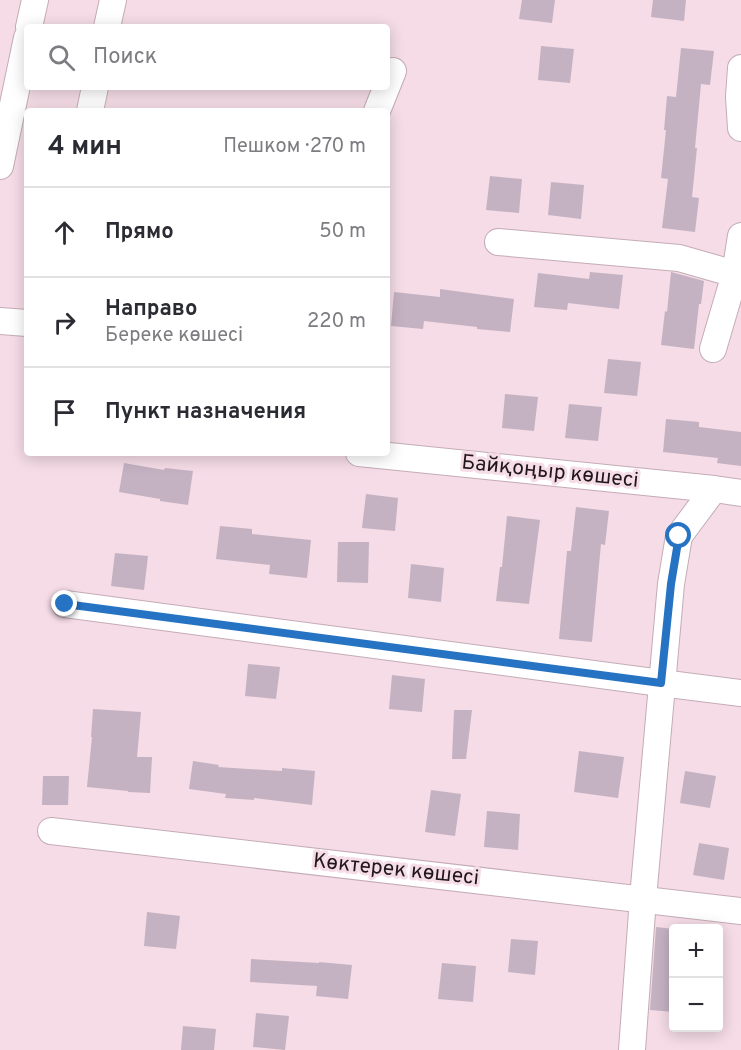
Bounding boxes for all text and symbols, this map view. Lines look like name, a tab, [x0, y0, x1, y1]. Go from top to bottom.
search box	[24, 24, 390, 90]
icon: search	[45, 41, 78, 74]
text: Поиск	[93, 44, 157, 71]
text: 4 мин	[48, 131, 122, 164]
text: Пешком · 270 m	[223, 134, 366, 160]
icon: ahead	[48, 216, 81, 249]
text: Прямо	[105, 219, 174, 246]
text: 50 m	[319, 219, 366, 245]
text: Направо	[105, 296, 197, 323]
icon: right	[48, 306, 81, 339]
text: 220 m	[307, 309, 366, 335]
text: Береке көшесі	[105, 323, 243, 349]
icon: arrive	[48, 396, 81, 429]
text: Пункт назначения	[105, 399, 306, 426]
street label: Байқоңыр көшесі	[460, 449, 640, 495]
route start	[665, 522, 691, 548]
route end	[51, 590, 77, 616]
street label: Көктерек көшесі	[312, 848, 480, 892]
map controls	[669, 924, 723, 1032]
button: +	[669, 924, 723, 978]
button: −	[669, 978, 723, 1032]

